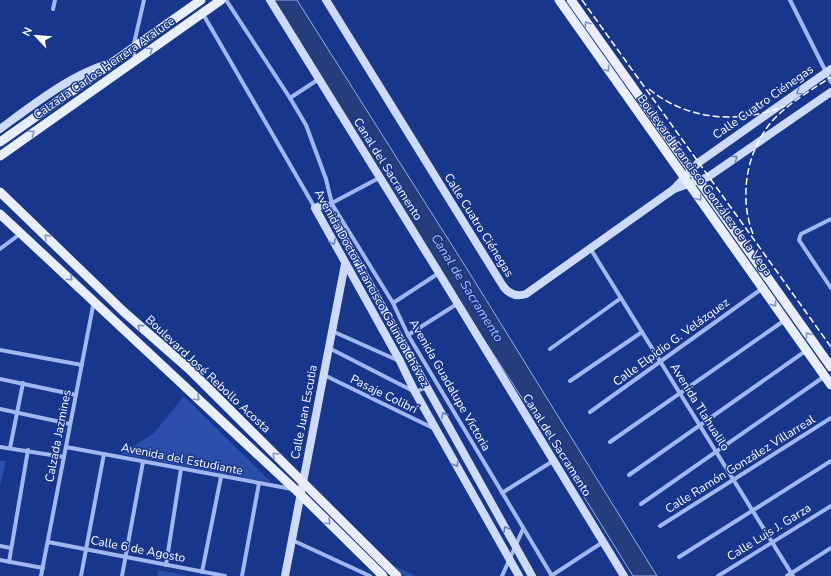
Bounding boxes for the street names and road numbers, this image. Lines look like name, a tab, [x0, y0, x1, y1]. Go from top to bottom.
street label: Calzada Carlos Herrera Araluce	[30, 13, 178, 123]
street label: Calle Cuatro Ciénegas	[709, 61, 817, 143]
street label: Boulevard Francisco González de la Vega	[634, 91, 776, 279]
street label: Canal del Sacramento	[350, 115, 426, 224]
street label: Calle Cuatro Ciénegas	[441, 170, 518, 280]
street label: Avenida Doctor Francisco Galindo Chávez	[311, 186, 433, 390]
street label: Calle Elpidio G. Velázquez	[610, 294, 733, 390]
street label: Boulevard José Rebollo Acosta	[142, 312, 274, 436]
street label: Avenida Guadalupe Victoria	[406, 316, 494, 454]
street label: Avenida Tlahualilo	[667, 360, 734, 454]
street label: Calle Juan Escutia	[287, 363, 321, 461]
street label: Pasaje Colibrí	[348, 371, 421, 418]
street label: Calzada Jazmines	[41, 388, 75, 484]
street label: Canal del Sacramento	[519, 391, 595, 500]
street label: Calle Ramón González Villarreal	[662, 411, 818, 517]
street label: Avenida del Estudiante	[120, 439, 244, 479]
street label: Calle Luis J. Garza	[724, 500, 814, 564]
street label: Calle 6 de Agosto	[89, 532, 187, 566]

